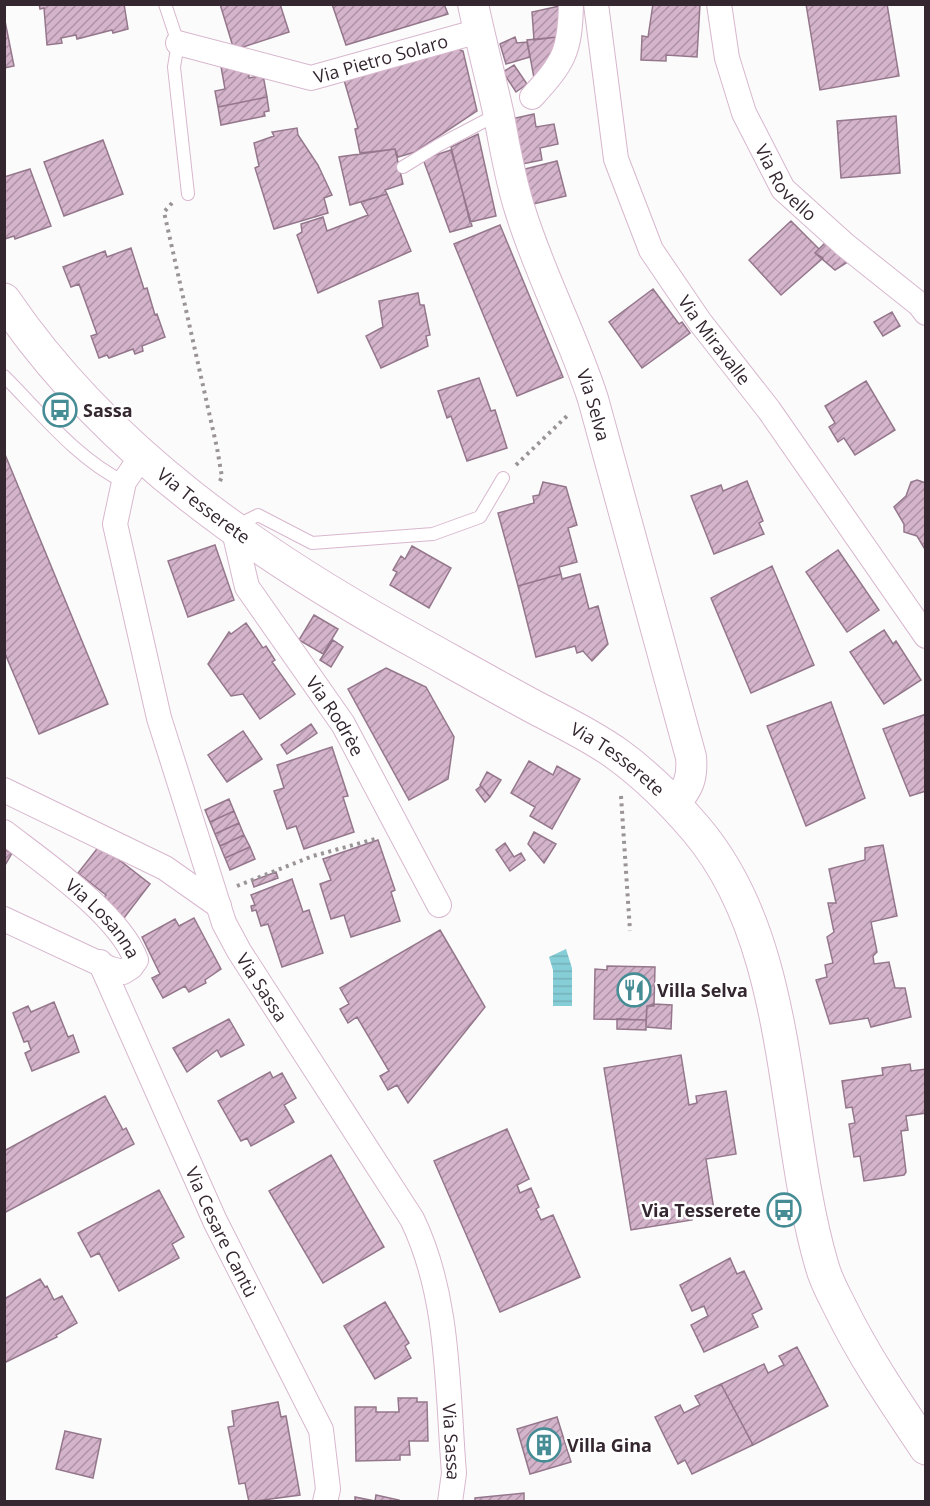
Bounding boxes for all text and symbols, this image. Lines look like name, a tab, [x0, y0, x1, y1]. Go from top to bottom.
street label: Via Pietro Solaro	[311, 28, 451, 89]
street label: Via Rovello	[750, 140, 822, 226]
street label: Via Miravalle	[673, 290, 757, 389]
street label: Via Selva	[572, 366, 616, 443]
bus stop icon: Sassa	[42, 392, 78, 428]
place label: Sassa	[83, 398, 133, 422]
street label: Via Tesserete	[152, 462, 255, 549]
street label: Via Rodrèe	[301, 671, 370, 760]
street label: Via Tesserete	[567, 716, 670, 801]
street label: Via Losanna	[61, 873, 146, 962]
street label: Via Sassa	[231, 948, 293, 1026]
restaurant icon: Villa Selva	[616, 972, 652, 1008]
place label: Villa Selva	[657, 978, 748, 1002]
street label: Via Cesare Cantù	[180, 1163, 264, 1301]
bus stop icon: Via Tesserete	[766, 1192, 802, 1228]
place label: Via Tesserete	[641, 1198, 761, 1222]
street label: Via Sassa	[438, 1403, 466, 1482]
building icon: Villa Gina	[526, 1427, 562, 1463]
place label: Villa Gina	[567, 1433, 652, 1457]

